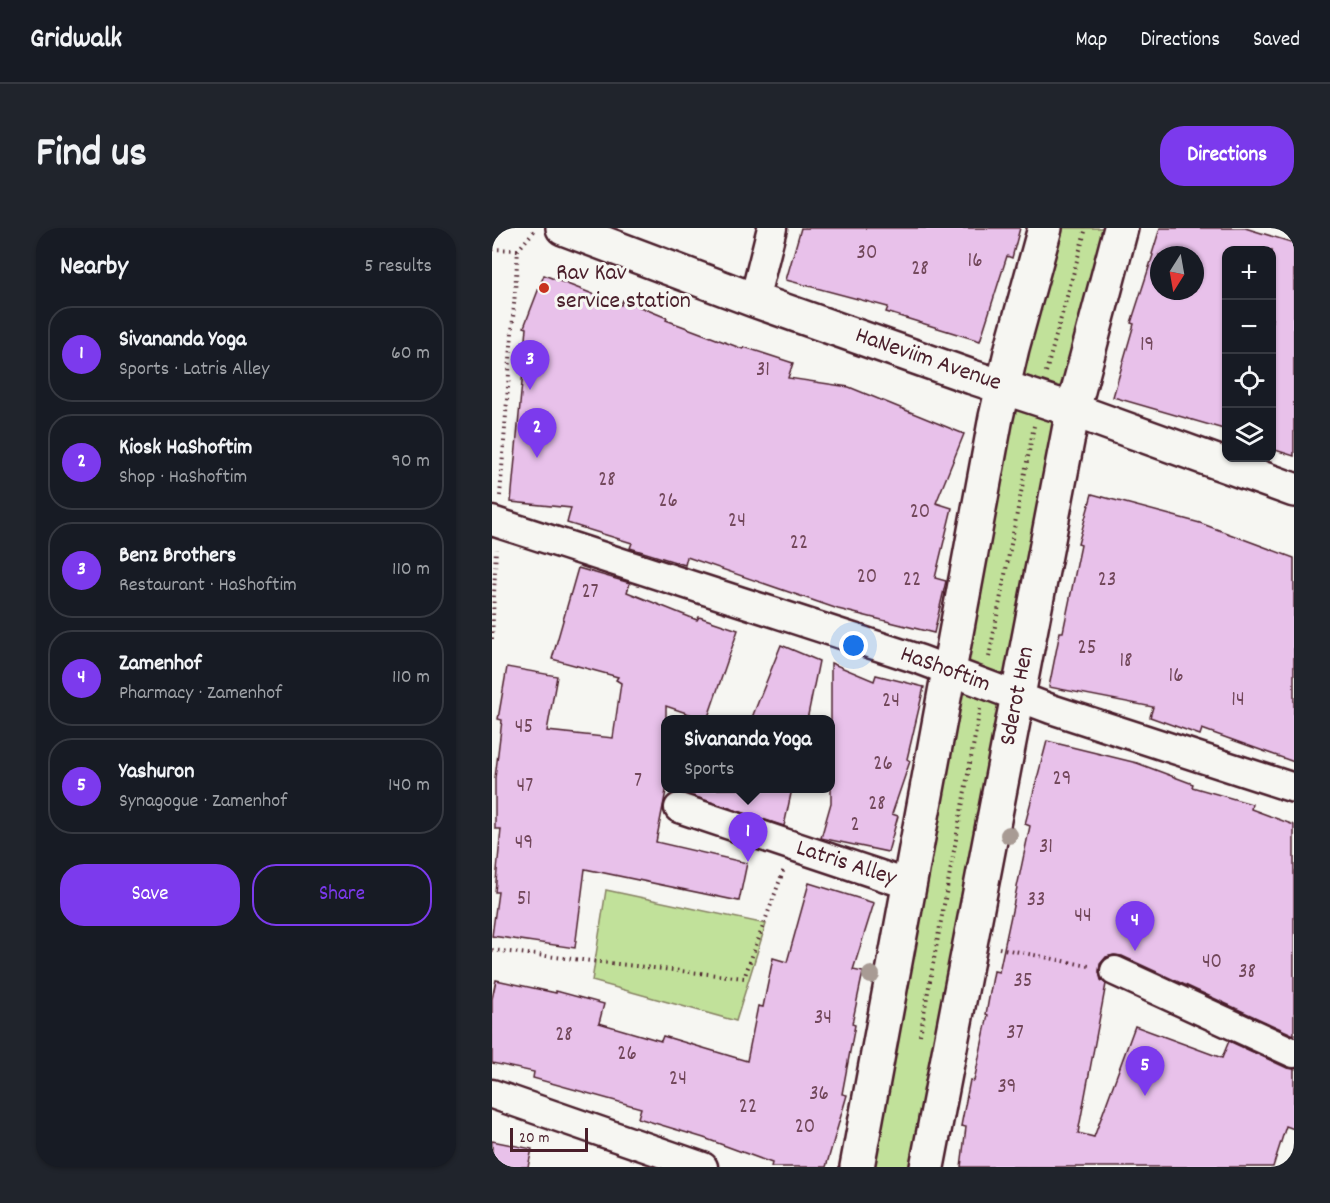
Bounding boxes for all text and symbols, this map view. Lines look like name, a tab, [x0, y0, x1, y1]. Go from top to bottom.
text: Gridwalk	[30, 21, 122, 61]
text: Map	[1076, 26, 1107, 56]
text: Directions	[1140, 26, 1220, 56]
text: Saved	[1253, 26, 1300, 56]
text: Find us	[36, 126, 147, 186]
button: Directions	[1160, 126, 1294, 186]
house number: 30	[857, 239, 877, 269]
north arrow	[1150, 246, 1204, 300]
map controls	[1222, 246, 1276, 462]
button: +	[1222, 246, 1276, 300]
house number: 16	[968, 247, 982, 277]
text: Nearby	[60, 249, 128, 286]
text: 5 results	[364, 253, 432, 281]
house number: 28	[911, 255, 929, 285]
place label: Rav Kav service station	[556, 257, 691, 319]
marker: Rav Kav service station	[537, 281, 551, 295]
button: −	[1222, 300, 1276, 354]
street label: HaNeviim Avenue	[850, 319, 1006, 401]
text: Sivananda Yoga	[119, 325, 246, 356]
house number: 19	[1140, 331, 1154, 361]
text: 1	[79, 340, 84, 368]
text: 60 m	[391, 340, 430, 368]
pin: 3	[510, 340, 549, 390]
button: locate	[1222, 354, 1276, 408]
text: Sports · Latris Alley	[119, 356, 269, 384]
house number: 31	[756, 356, 770, 386]
pin: 2	[518, 408, 556, 458]
button: layers	[1222, 408, 1276, 462]
text: Kiosk HaShoftim	[119, 433, 252, 464]
text: 2	[77, 448, 86, 476]
text: 90 m	[392, 448, 430, 476]
text: Shop · HaShoftim	[119, 464, 247, 492]
house number: 28	[598, 466, 616, 496]
house number: 26	[658, 487, 678, 517]
house number: 20	[910, 498, 930, 528]
house number: 24	[728, 507, 746, 537]
house number: 22	[790, 529, 808, 559]
text: Benz Brothers	[119, 541, 236, 572]
text: 3	[77, 556, 86, 584]
text: 110 m	[392, 556, 430, 584]
house number: 20	[857, 563, 877, 593]
house number: 22	[903, 566, 921, 596]
house number: 23	[1098, 566, 1116, 596]
text: Restaurant · HaShoftim	[119, 572, 297, 600]
house number: 27	[581, 578, 599, 608]
your location	[839, 631, 868, 660]
house number: 25	[1078, 634, 1096, 664]
street label: HaShoftim	[895, 638, 995, 702]
street label: Sderot Hen	[992, 644, 1044, 748]
house number: 18	[1119, 647, 1133, 677]
text: Zamenhof	[119, 649, 202, 680]
house number: 16	[1169, 662, 1183, 692]
text: 4	[77, 664, 86, 692]
text: 110 m	[392, 664, 430, 692]
text: Pharmacy · Zamenhof	[119, 680, 282, 708]
house number: 14	[1231, 686, 1245, 716]
house number: 24	[882, 687, 900, 717]
house number: 45	[515, 713, 533, 743]
popup	[661, 715, 835, 793]
text: Sivananda Yoga	[684, 725, 812, 756]
house number: 26	[873, 750, 893, 780]
text: Sports	[684, 756, 735, 784]
text: Yashuron	[119, 757, 194, 788]
house number: 29	[1053, 765, 1071, 795]
house number: 7	[634, 767, 642, 797]
text: 5	[77, 772, 86, 800]
text: 140 m	[388, 772, 430, 800]
house number: 47	[517, 772, 533, 802]
text: Synagogue · Zamenhof	[119, 788, 287, 816]
house number: 28	[868, 790, 886, 820]
house number: 2	[850, 811, 860, 841]
pin: 1	[728, 812, 768, 862]
house number: 49	[515, 829, 533, 859]
street label: Latris Alley	[791, 832, 902, 897]
house number: 31	[1039, 833, 1053, 863]
button: Save	[60, 864, 240, 926]
button: Share	[252, 864, 432, 926]
house number: 51	[517, 885, 531, 915]
house number: 33	[1027, 886, 1045, 916]
house number: 44	[1074, 902, 1092, 932]
pin: 4	[1116, 902, 1154, 951]
house number: 40	[1202, 948, 1222, 978]
house number: 38	[1238, 958, 1256, 988]
house number: 35	[1013, 967, 1033, 997]
house number: 34	[814, 1004, 832, 1034]
house number: 37	[1006, 1019, 1024, 1049]
house number: 28	[555, 1021, 573, 1051]
house number: 26	[617, 1040, 637, 1070]
pin: 5	[1126, 1046, 1164, 1096]
house number: 24	[669, 1065, 687, 1095]
house number: 39	[998, 1073, 1016, 1103]
house number: 36	[809, 1080, 829, 1110]
house number: 22	[739, 1093, 757, 1123]
house number: 20	[795, 1113, 815, 1143]
scale bar	[510, 1125, 588, 1152]
text: 20 m	[519, 1127, 549, 1150]

